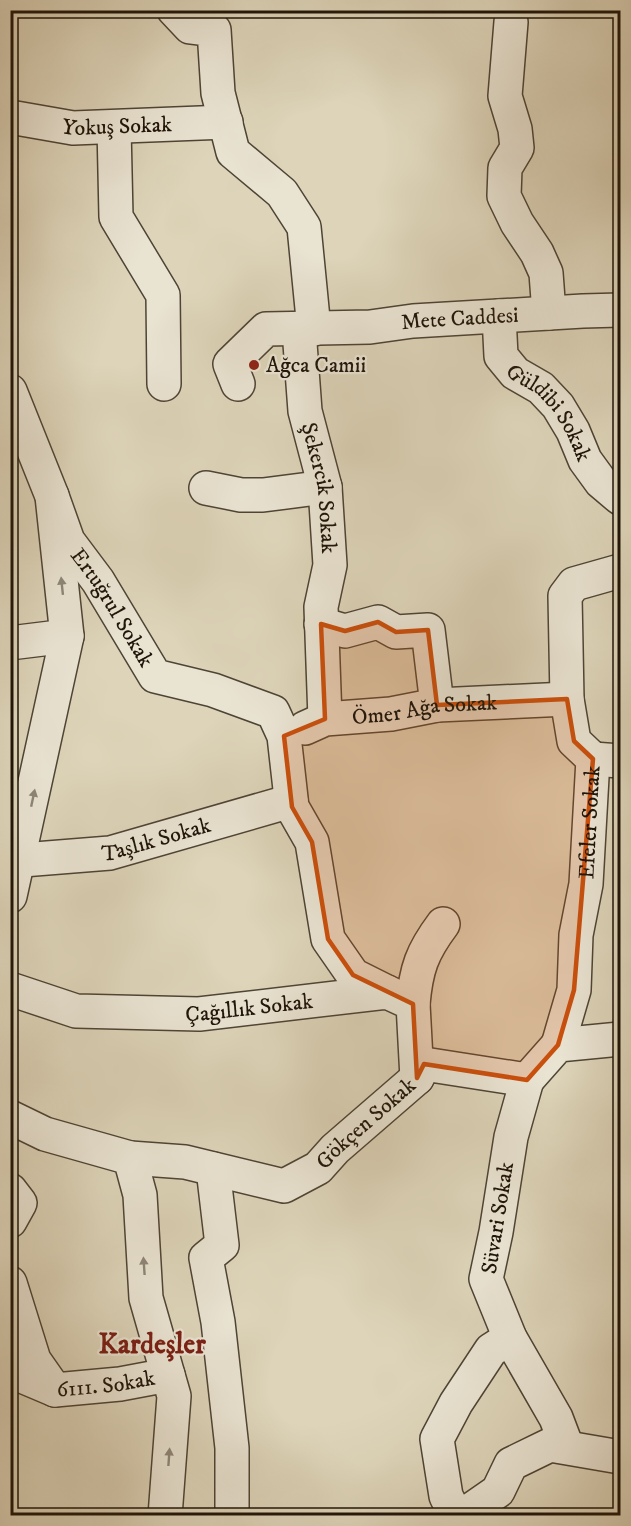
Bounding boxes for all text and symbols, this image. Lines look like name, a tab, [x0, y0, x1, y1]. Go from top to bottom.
street label: Yokuş Sokak	[60, 111, 173, 142]
street label: Mete Caddesi	[399, 301, 519, 336]
place label: Ağca Camii	[266, 352, 366, 379]
marker: Ağca Camii	[247, 358, 261, 372]
street label: Güldibi Sokak	[500, 358, 598, 466]
street label: Şekercik Sokak	[295, 420, 343, 554]
street label: Ertuğrul Sokak	[65, 543, 160, 672]
one-way arrow	[57, 576, 67, 595]
street label: Ömer Ağa Sokak	[351, 689, 498, 730]
street label: Efeler Sokak	[573, 765, 606, 880]
one-way arrow	[29, 788, 38, 807]
street label: Taşlık Sokak	[100, 811, 214, 867]
street label: Çağıllık Sokak	[185, 987, 314, 1028]
street label: Gökçen Sokak	[310, 1072, 421, 1175]
street label: Süvari Sokak	[476, 1160, 520, 1276]
one-way arrow	[140, 1257, 149, 1276]
district label: Kardeşler	[98, 1327, 206, 1362]
street label: 6111. Sokak	[55, 1364, 157, 1403]
one-way arrow	[164, 1448, 174, 1467]

